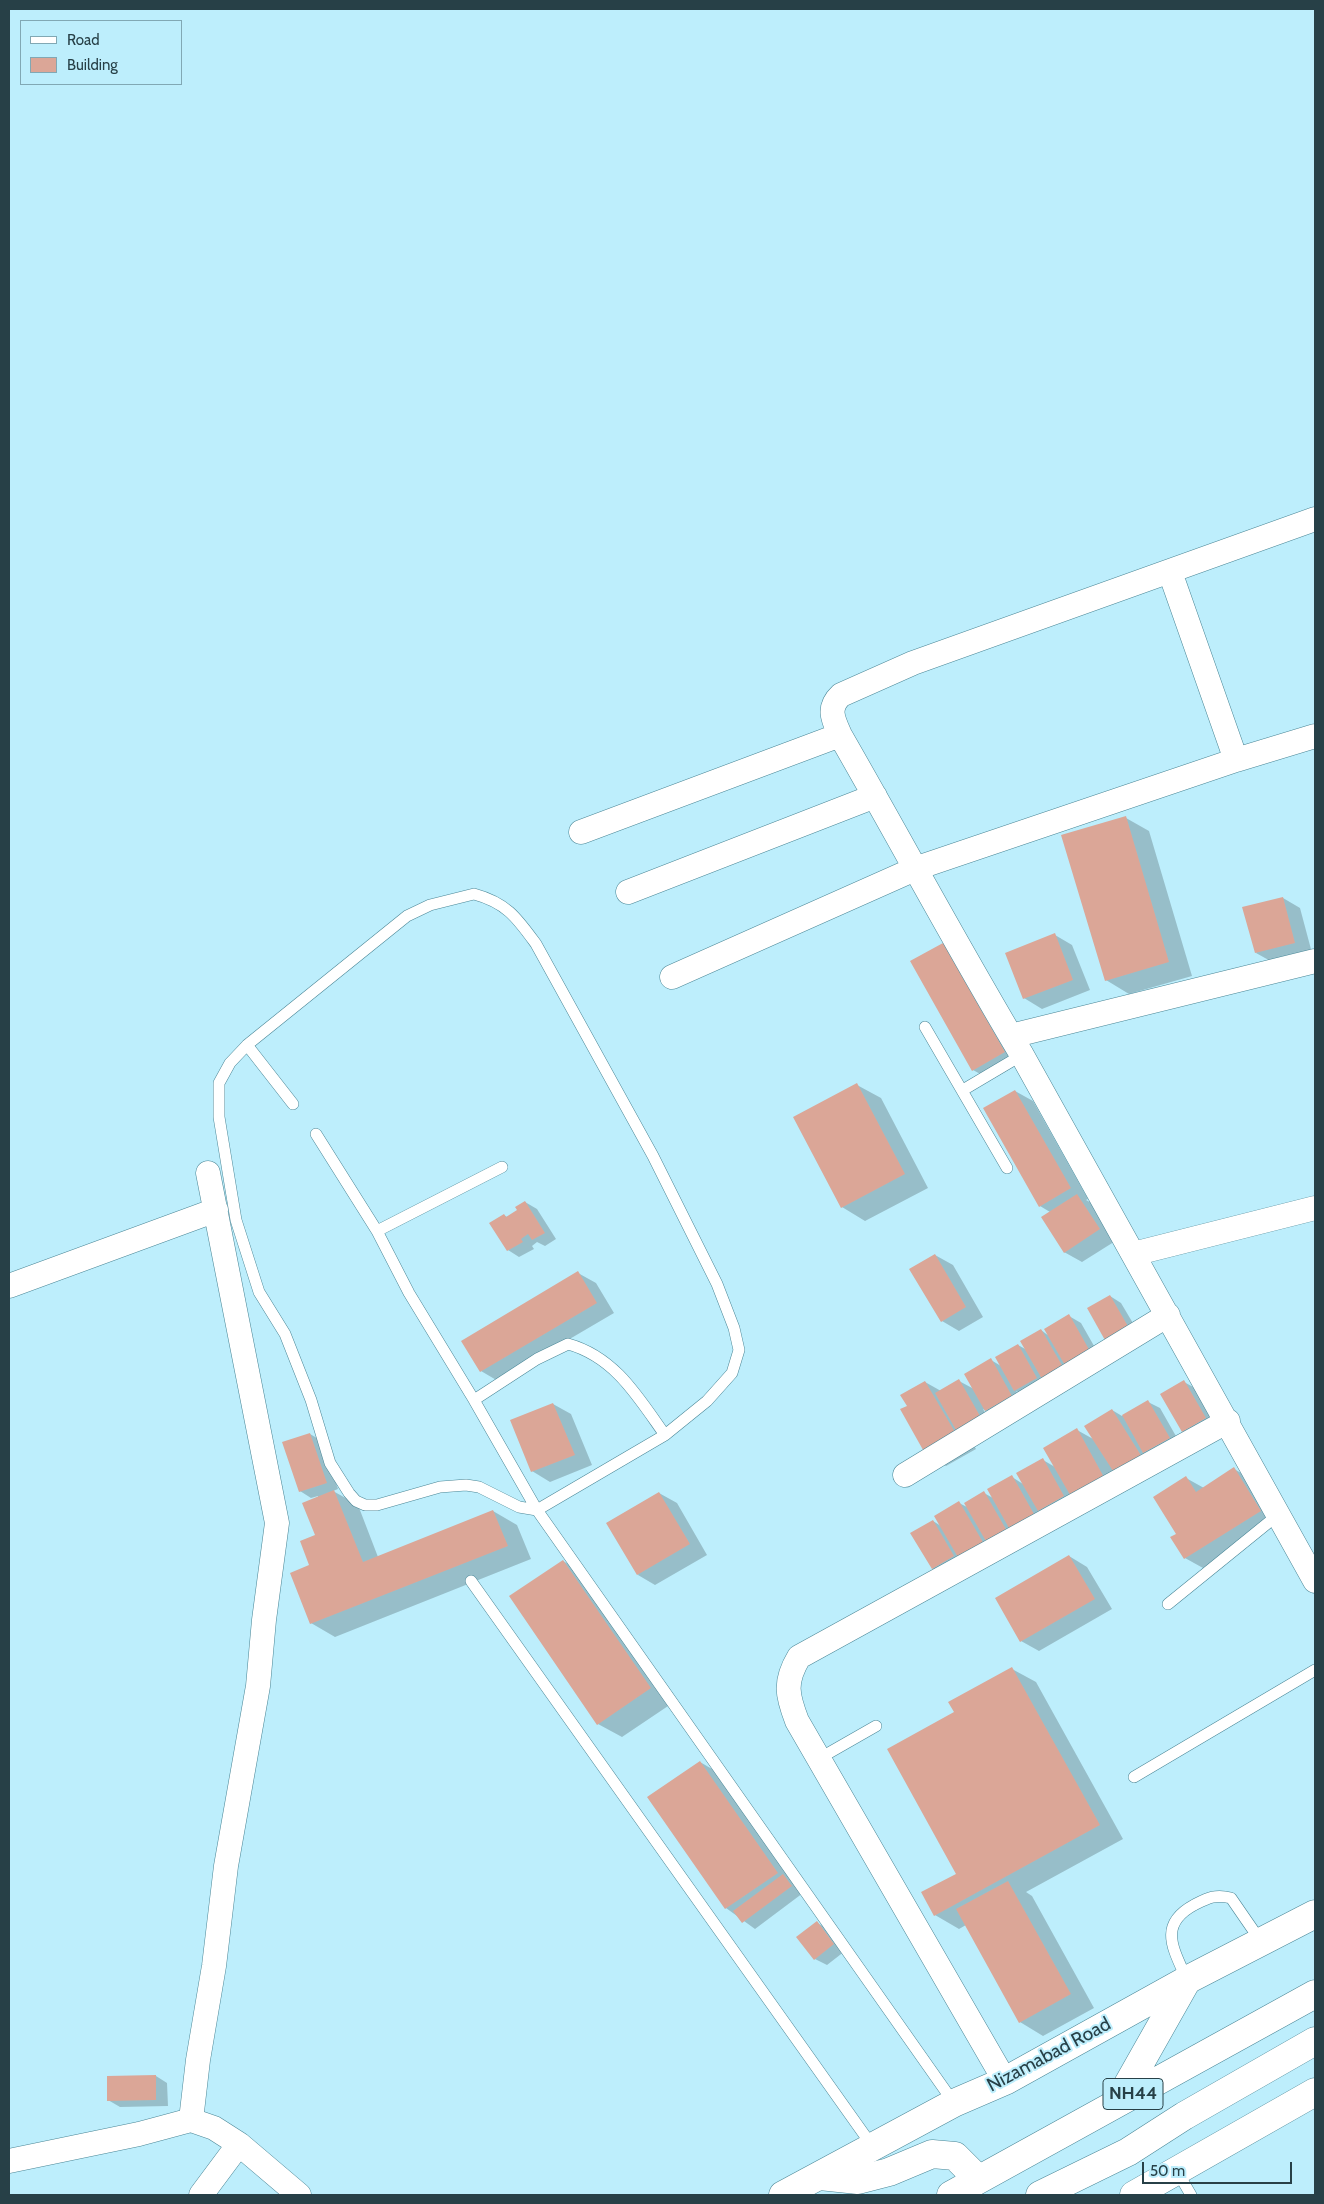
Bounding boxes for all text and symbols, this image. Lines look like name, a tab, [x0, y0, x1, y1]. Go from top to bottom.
legend	[20, 20, 182, 85]
text: Road	[67, 31, 100, 49]
text: Building	[67, 56, 118, 74]
street label: Nizamabad Road	[983, 2013, 1115, 2097]
road number: NH44	[1103, 2078, 1163, 2110]
scale bar	[1144, 2152, 1294, 2184]
text: 50 m	[1150, 2162, 1185, 2180]

